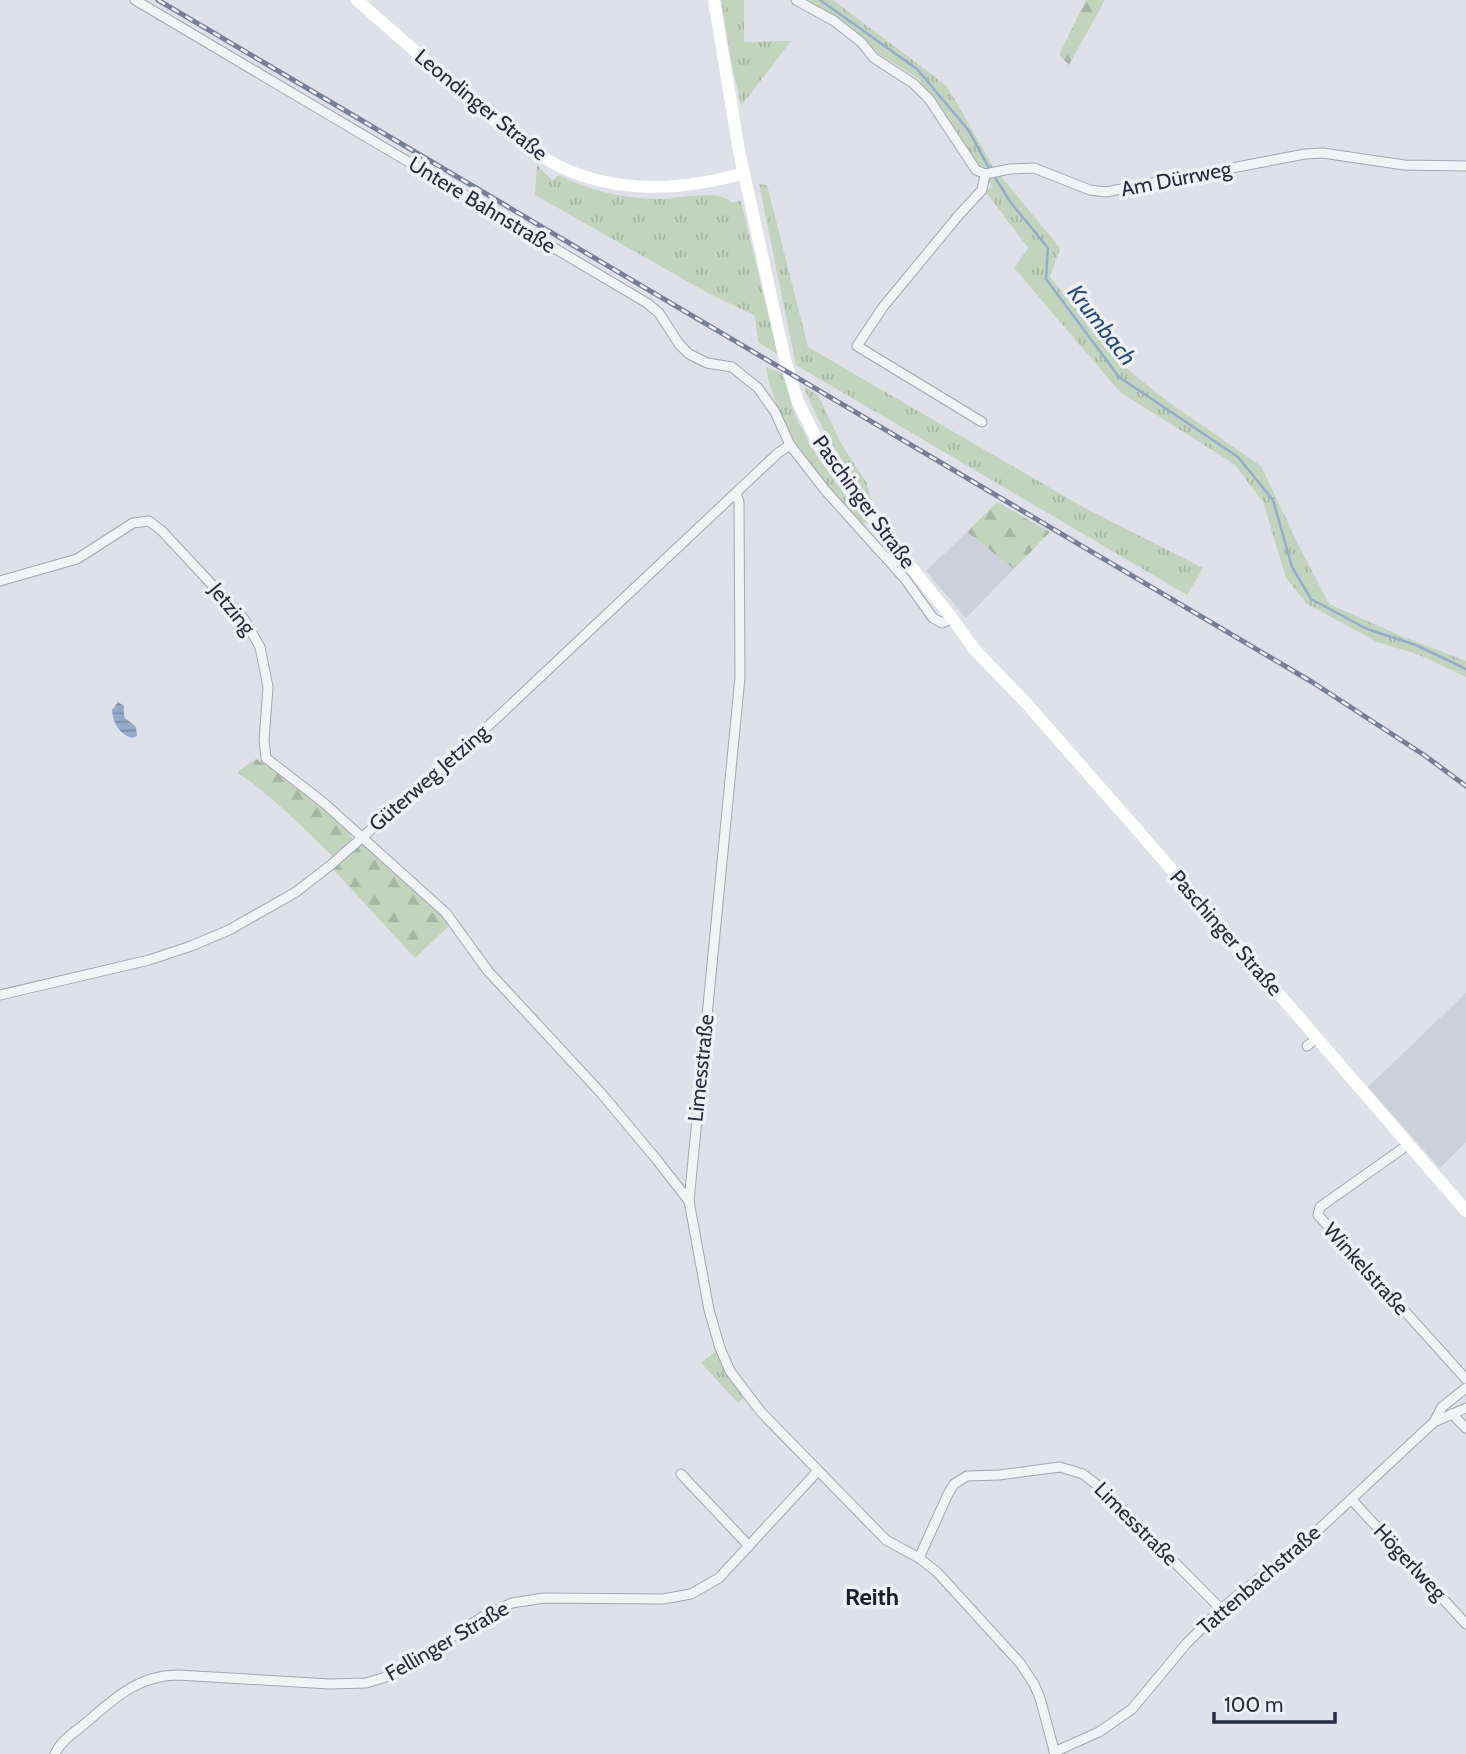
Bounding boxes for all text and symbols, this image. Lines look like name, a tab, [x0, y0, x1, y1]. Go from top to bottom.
street label: Leondinger Straße	[410, 44, 553, 166]
street label: Untere Bahnstraße	[404, 151, 560, 258]
street label: Am Dürrweg	[1119, 155, 1234, 201]
water label: Krumbach	[1062, 279, 1142, 371]
street label: Paschinger Straße	[808, 430, 921, 573]
street label: Jetzing	[203, 577, 261, 640]
street label: Güterweg Jetzing	[364, 719, 494, 836]
street label: Paschinger Straße	[1165, 865, 1288, 1001]
street label: Limesstraße	[682, 1013, 719, 1123]
street label: Winkelstraße	[1318, 1217, 1415, 1320]
street label: Limesstraße	[1089, 1477, 1184, 1571]
street label: Högerlweg	[1369, 1518, 1452, 1605]
street label: Tattenbachstraße	[1192, 1519, 1325, 1640]
district label: Reith	[845, 1582, 899, 1611]
street label: Fellinger Straße	[381, 1595, 513, 1686]
scale bar	[1214, 1680, 1335, 1724]
text: 100 m	[1224, 1692, 1283, 1717]

